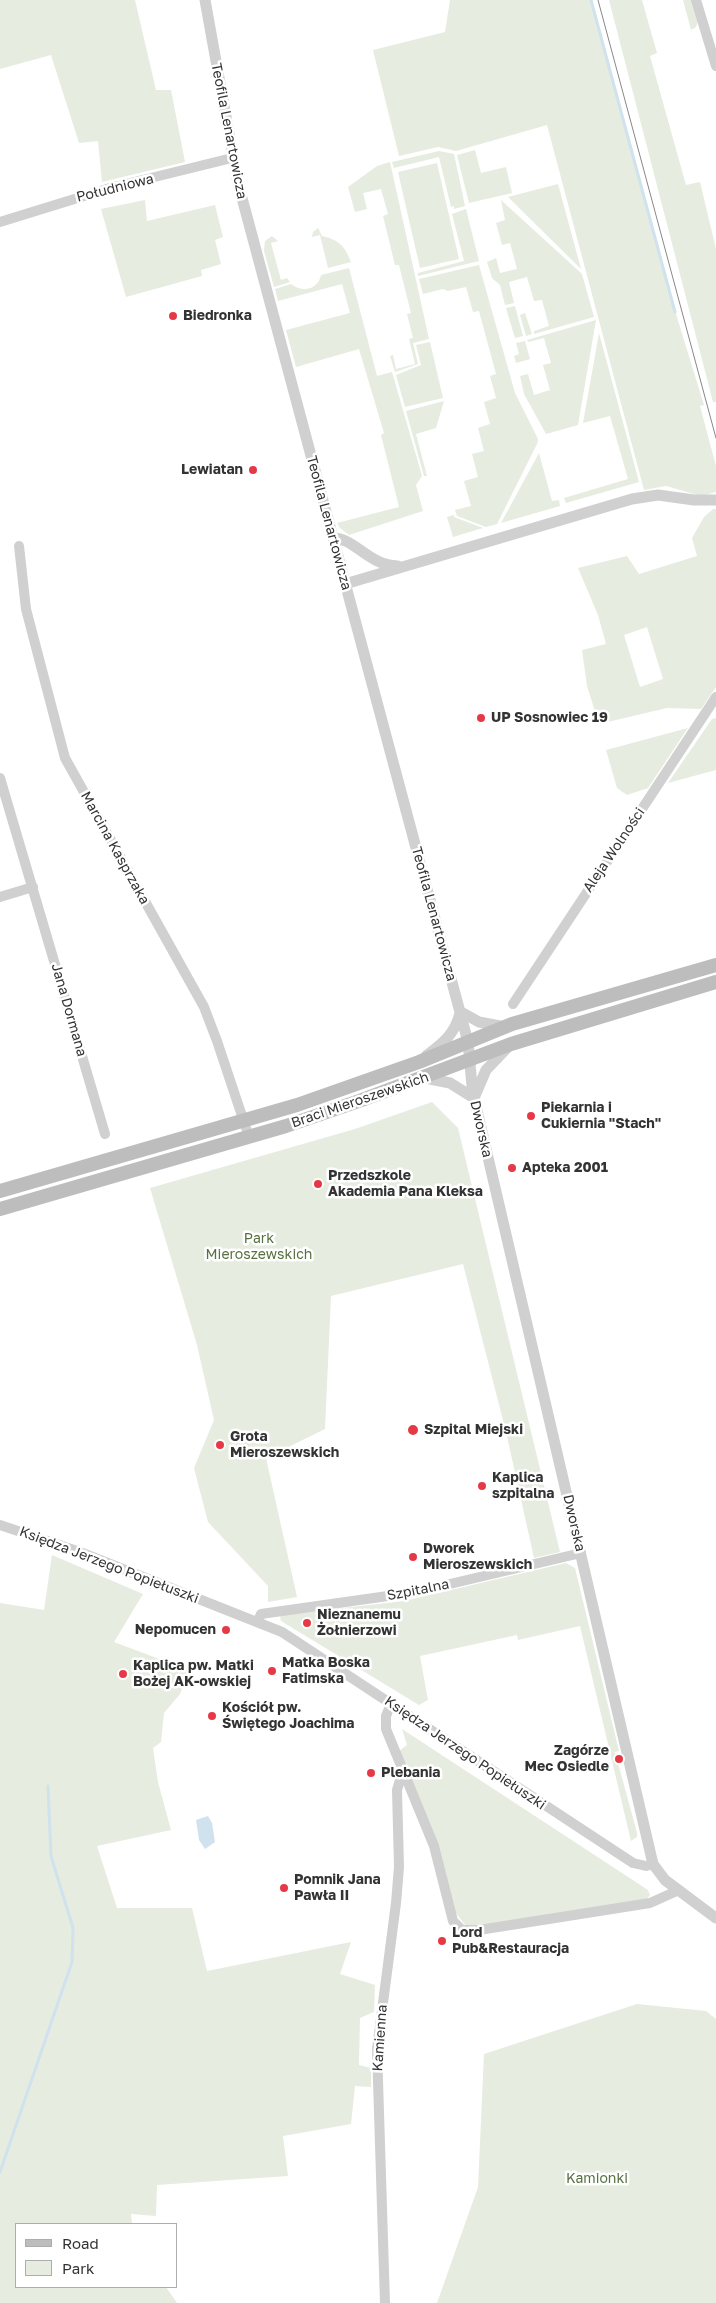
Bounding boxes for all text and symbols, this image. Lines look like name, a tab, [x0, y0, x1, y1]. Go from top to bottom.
street label: Teofila Lenartowicza	[208, 61, 250, 201]
street label: Południowa	[75, 170, 155, 206]
place label: Biedronka	[183, 308, 252, 324]
marker: Biedronka	[167, 310, 179, 322]
street label: Teofila Lenartowicza	[303, 454, 355, 592]
place label: Lewiatan	[181, 462, 243, 478]
marker: Lewiatan	[247, 464, 259, 476]
place label: UP Sosnowiec 19	[491, 710, 608, 726]
marker: UP Sosnowiec 19	[475, 712, 487, 724]
street label: Marcina Kasprzaka	[77, 789, 153, 907]
street label: Aleja Wolności	[580, 805, 648, 895]
street label: Teofila Lenartowicza	[408, 845, 460, 983]
street label: Jana Dormana	[48, 961, 90, 1059]
street label: Braci Mieroszewskich	[289, 1069, 431, 1131]
street label: Dworska	[466, 1099, 496, 1159]
place label: Piekarnia i Cukiernia "Stach"	[541, 1100, 661, 1132]
marker: Piekarnia i Cukiernia "Stach"	[525, 1110, 537, 1122]
place label: Apteka 2001	[522, 1160, 608, 1176]
marker: Apteka 2001	[506, 1162, 518, 1174]
place label: Przedszkole Akademia Pana Kleksa	[328, 1168, 483, 1200]
marker: Przedszkole Akademia Pana Kleksa	[312, 1178, 324, 1190]
park label: Park Mieroszewskich	[206, 1231, 312, 1264]
place label: Szpital Miejski	[424, 1422, 523, 1438]
marker: Szpital Miejski	[406, 1423, 420, 1437]
place label: Grota Mieroszewskich	[230, 1429, 339, 1461]
marker: Grota Mieroszewskich	[214, 1439, 226, 1451]
place label: Kaplica szpitalna	[492, 1470, 554, 1502]
marker: Kaplica szpitalna	[476, 1480, 488, 1492]
street label: Dworska	[559, 1493, 589, 1553]
street label: Księdza Jerzego Popiełuszki	[17, 1523, 201, 1607]
place label: Dworek Mieroszewskich	[423, 1541, 532, 1574]
marker: Dworek Mieroszewskich	[407, 1551, 419, 1563]
street label: Szpitalna	[386, 1576, 450, 1604]
place label: Nieznanemu Żołnierzowi	[317, 1607, 401, 1640]
marker: Nieznanemu Żołnierzowi	[301, 1617, 313, 1629]
place label: Nepomucen	[135, 1622, 216, 1638]
marker: Nepomucen	[220, 1624, 232, 1636]
place label: Matka Boska Fatimska	[282, 1655, 370, 1688]
place label: Kaplica pw. Matki Bożej AK-owskiej	[133, 1658, 254, 1690]
marker: Matka Boska Fatimska	[266, 1665, 278, 1677]
marker: Kaplica pw. Matki Bożej AK-owskiej	[117, 1668, 129, 1680]
street label: Księdza Jerzego Popiełuszki	[381, 1693, 549, 1813]
place label: Kościół pw. Świętego Joachima	[222, 1700, 354, 1732]
marker: Kościół pw. Świętego Joachima	[206, 1710, 218, 1722]
place label: Zagórze Mec Osiedle	[525, 1743, 609, 1775]
marker: Zagórze Mec Osiedle	[613, 1753, 625, 1765]
place label: Plebania	[381, 1765, 440, 1781]
marker: Plebania	[365, 1767, 377, 1779]
place label: Pomnik Jana Pawła II	[294, 1872, 381, 1904]
marker: Pomnik Jana Pawła II	[278, 1882, 290, 1894]
place label: Lord Pub&Restauracja	[452, 1925, 569, 1958]
marker: Lord Pub&Restauracja	[436, 1935, 448, 1947]
street label: Kamienna	[369, 2004, 391, 2072]
park label: Kamionki	[566, 2171, 628, 2187]
legend	[15, 2223, 178, 2288]
text: Road	[62, 2234, 99, 2252]
text: Park	[62, 2259, 94, 2277]

